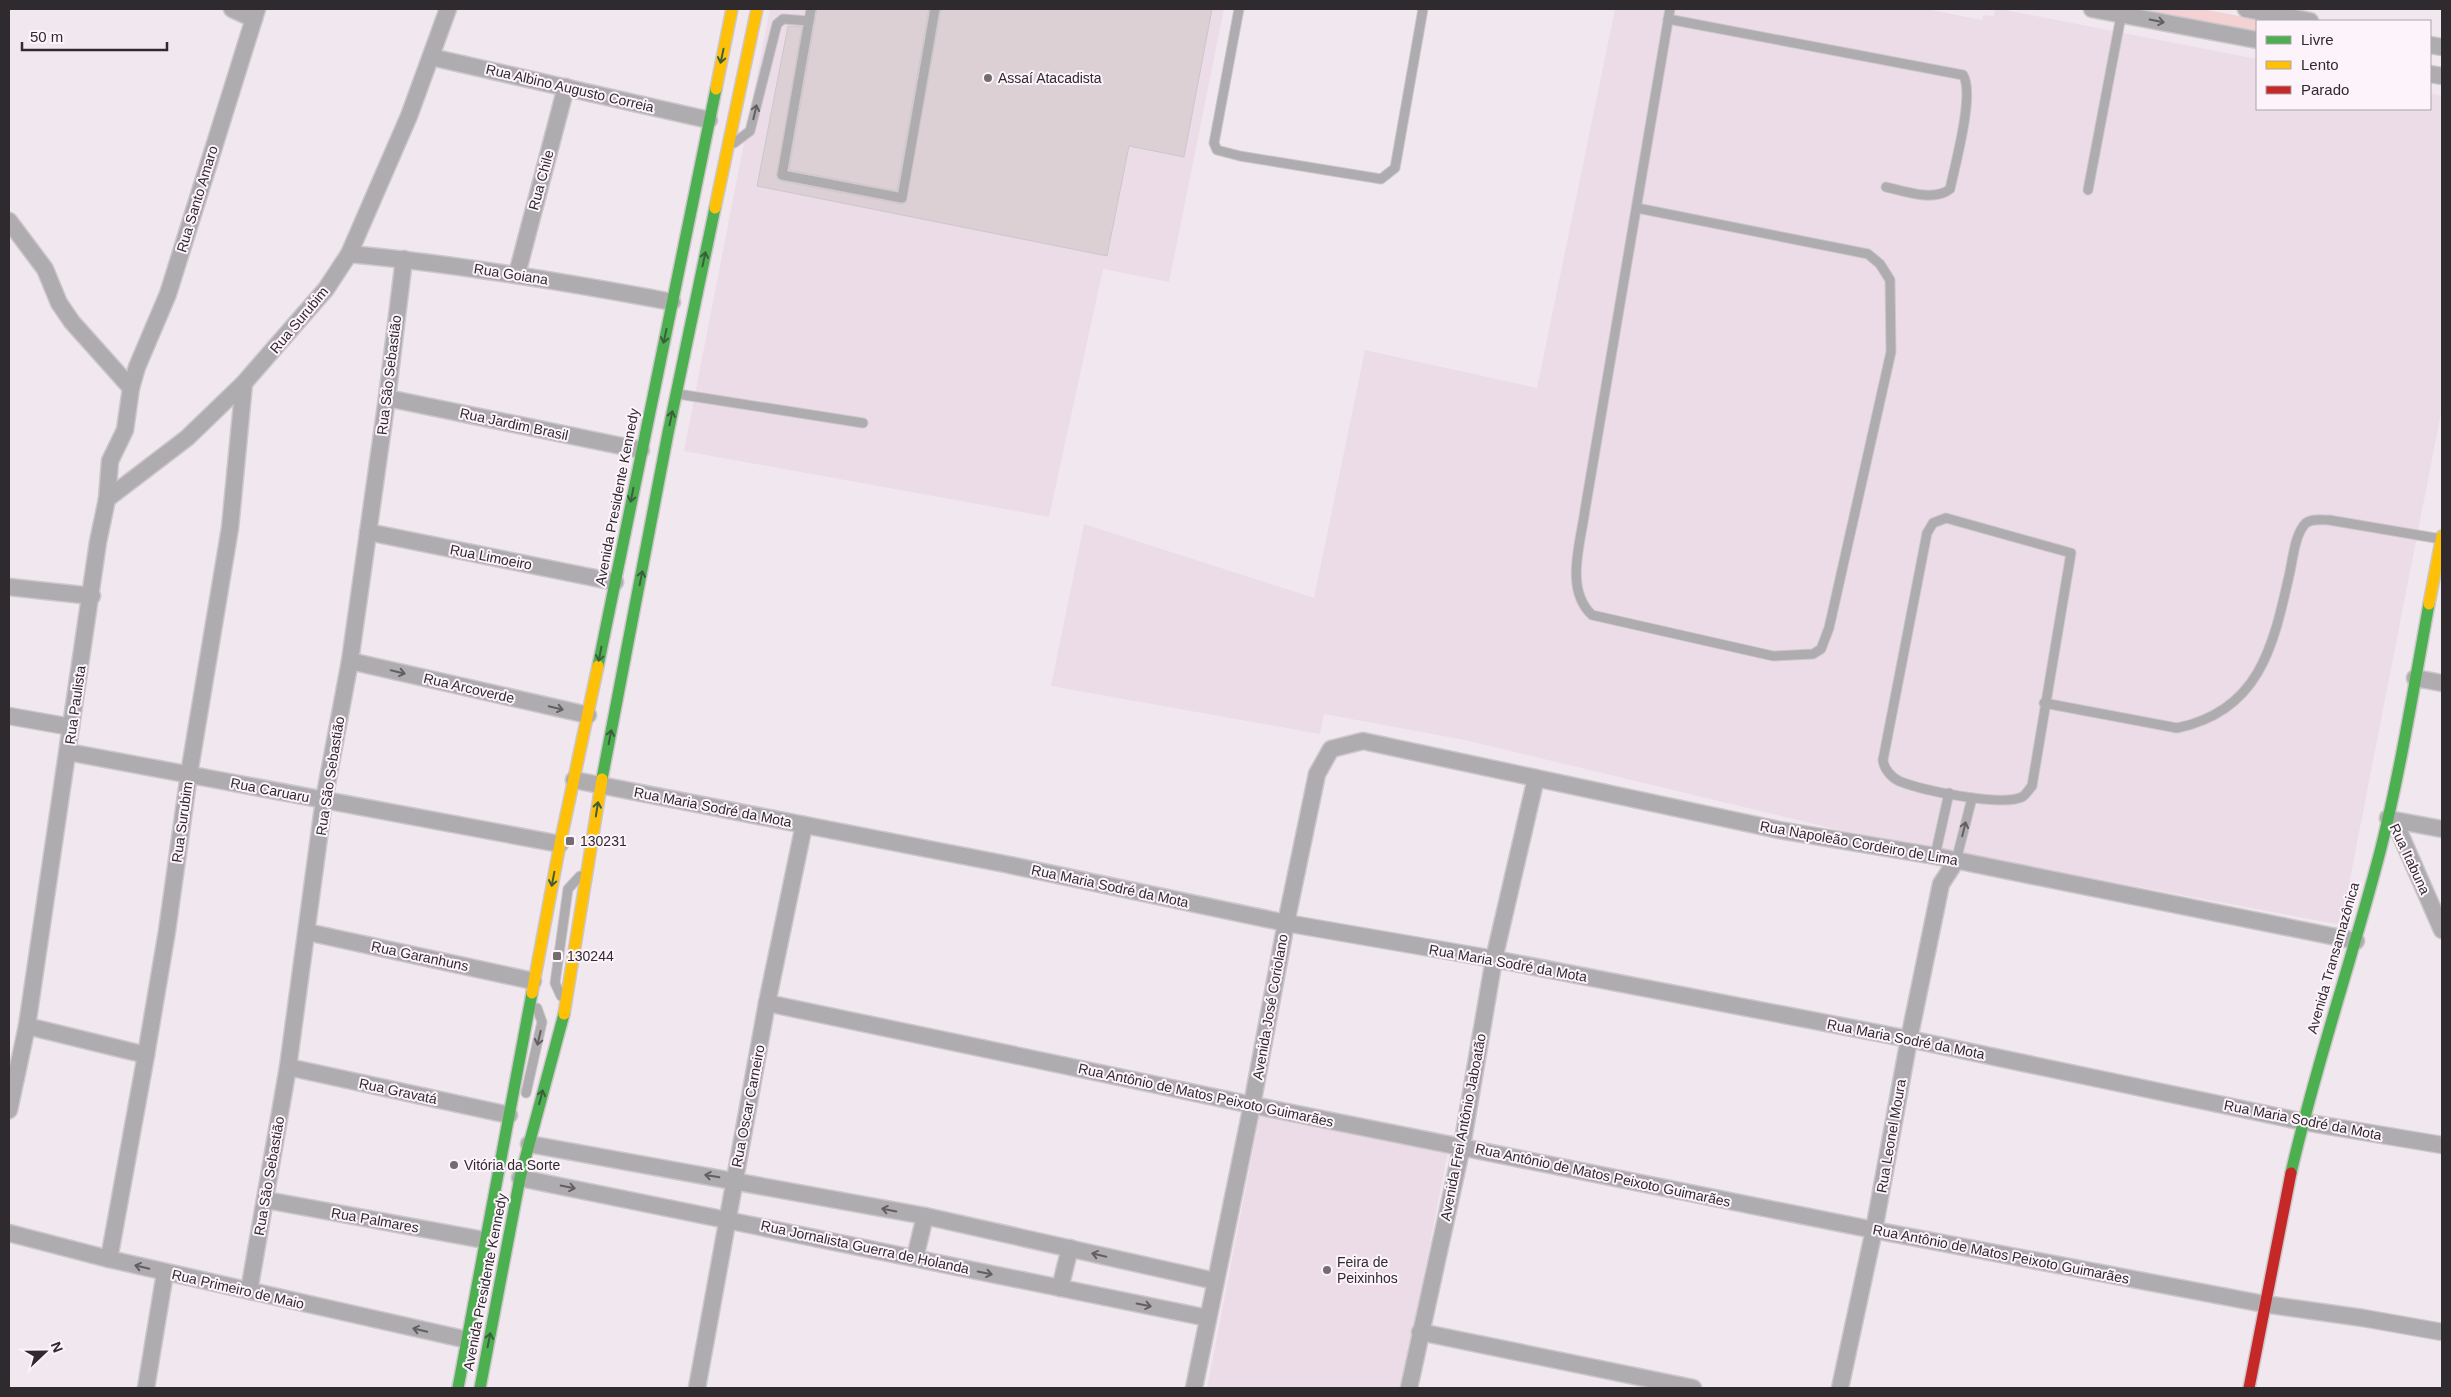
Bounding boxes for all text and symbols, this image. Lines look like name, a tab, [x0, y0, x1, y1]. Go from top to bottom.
one-way arrow	[2149, 17, 2165, 26]
scale bar	[22, 20, 168, 52]
legend	[2256, 20, 2431, 110]
text: 50 m	[30, 28, 63, 45]
text: Livre	[2301, 31, 2334, 48]
one-way arrow	[717, 48, 726, 64]
text: Lento	[2301, 56, 2339, 73]
street label: Rua Albino Augusto Correia	[484, 61, 656, 115]
place label: Assaí Atacadista	[998, 70, 1102, 86]
marker: Assaí Atacadista	[982, 72, 994, 84]
text: Parado	[2301, 81, 2349, 98]
one-way arrow	[751, 104, 760, 120]
street label: Rua Santo Amaro	[173, 144, 221, 254]
street label: Rua Chile	[525, 148, 557, 212]
one-way arrow	[700, 251, 709, 267]
street label: Rua Goiana	[473, 260, 549, 288]
street label: Rua Surubim	[267, 284, 331, 356]
street label: Rua São Sebastião	[374, 314, 404, 436]
one-way arrow	[660, 327, 670, 343]
street label: Rua Jardim Brasil	[458, 405, 570, 443]
street label: Avenida Presidente Kennedy	[592, 407, 642, 587]
one-way arrow	[667, 410, 676, 426]
one-way arrow	[627, 486, 636, 502]
street label: Rua Limoeiro	[449, 541, 534, 573]
one-way arrow	[637, 570, 646, 586]
one-way arrow	[595, 646, 605, 662]
street label: Rua Paulista	[62, 664, 88, 745]
one-way arrow	[389, 668, 405, 677]
street label: Rua Arcoverde	[422, 670, 516, 706]
one-way arrow	[548, 704, 564, 713]
street label: Rua São Sebastião	[313, 715, 347, 837]
one-way arrow	[606, 730, 616, 746]
street label: Rua Caruaru	[229, 774, 311, 806]
street label: Rua Surubim	[168, 780, 196, 864]
street label: Rua Maria Sodré da Mota	[633, 784, 793, 830]
one-way arrow	[593, 801, 603, 817]
street label: Rua Napoleão Cordeiro de Lima	[1759, 818, 1959, 868]
street label: Rua Itabuna	[2387, 821, 2433, 897]
one-way arrow	[1960, 822, 1969, 838]
place label: 130231	[580, 833, 627, 849]
marker: 130231	[564, 835, 576, 847]
street label: Rua Maria Sodré da Mota	[1030, 862, 1190, 911]
one-way arrow	[547, 871, 557, 887]
street label: Avenida Transamazônica	[2304, 880, 2362, 1036]
street label: Avenida José Coriolano	[1249, 933, 1291, 1081]
street label: Rua Garanhuns	[370, 938, 470, 974]
street label: Rua Maria Sodré da Mota	[1428, 941, 1589, 985]
place label: 130244	[567, 948, 614, 964]
marker: 130244	[551, 950, 563, 962]
street label: Rua Maria Sodré da Mota	[1826, 1016, 1986, 1062]
one-way arrow	[533, 1029, 543, 1045]
street label: Avenida Frei Antônio Jaboatão	[1437, 1032, 1489, 1222]
street label: Rua Oscar Carneiro	[728, 1043, 768, 1169]
street label: Rua Antônio de Matos Peixoto Guimarães	[1077, 1060, 1335, 1130]
street label: Rua Gravatá	[358, 1075, 439, 1107]
street label: Rua Leonel Moura	[1873, 1078, 1909, 1194]
one-way arrow	[537, 1089, 547, 1105]
street label: Rua Maria Sodré da Mota	[2223, 1097, 2383, 1143]
street label: Rua São Sebastião	[251, 1115, 287, 1237]
street label: Rua Antônio de Matos Peixoto Guimarães	[1474, 1140, 1732, 1210]
place label: Vitória da Sorte	[464, 1157, 560, 1173]
marker: Vitória da Sorte	[448, 1159, 460, 1171]
one-way arrow	[704, 1171, 720, 1181]
one-way arrow	[560, 1183, 576, 1192]
street label: Avenida Presidente Kennedy	[460, 1192, 510, 1372]
street label: Rua Palmares	[330, 1204, 420, 1236]
one-way arrow	[881, 1204, 897, 1214]
street label: Rua Jornalista Guerra de Holanda	[759, 1217, 971, 1277]
street label: Rua Antônio de Matos Peixoto Guimarães	[1872, 1221, 2130, 1287]
one-way arrow	[1092, 1250, 1108, 1259]
place label: Feira de Peixinhos	[1337, 1254, 1398, 1286]
one-way arrow	[135, 1262, 151, 1271]
marker: Feira de Peixinhos	[1321, 1264, 1333, 1276]
street label: Rua Primeiro de Maio	[170, 1266, 306, 1312]
one-way arrow	[976, 1268, 992, 1278]
one-way arrow	[1135, 1301, 1151, 1310]
one-way arrow	[413, 1325, 429, 1334]
north arrow	[20, 1327, 70, 1377]
one-way arrow	[485, 1333, 495, 1349]
text: N	[48, 1339, 66, 1355]

